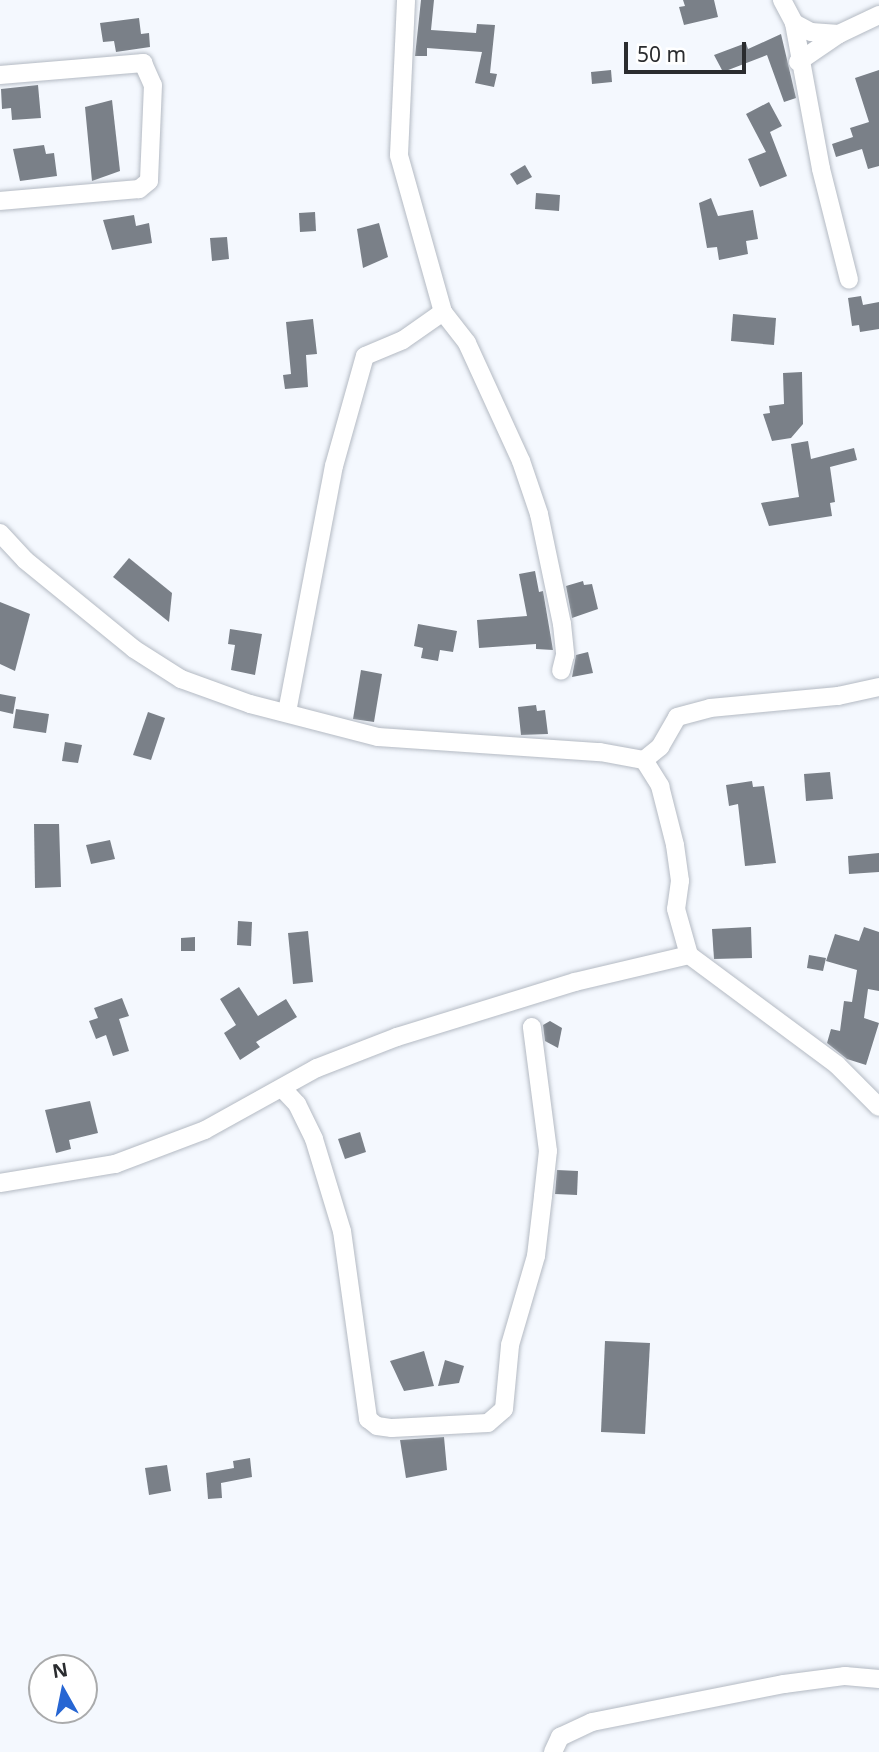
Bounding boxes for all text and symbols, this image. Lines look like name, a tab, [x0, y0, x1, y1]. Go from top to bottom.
scale bar	[627, 28, 750, 72]
text: 50 m	[637, 40, 686, 68]
north arrow	[28, 1654, 98, 1724]
text: N	[50, 1656, 70, 1684]

